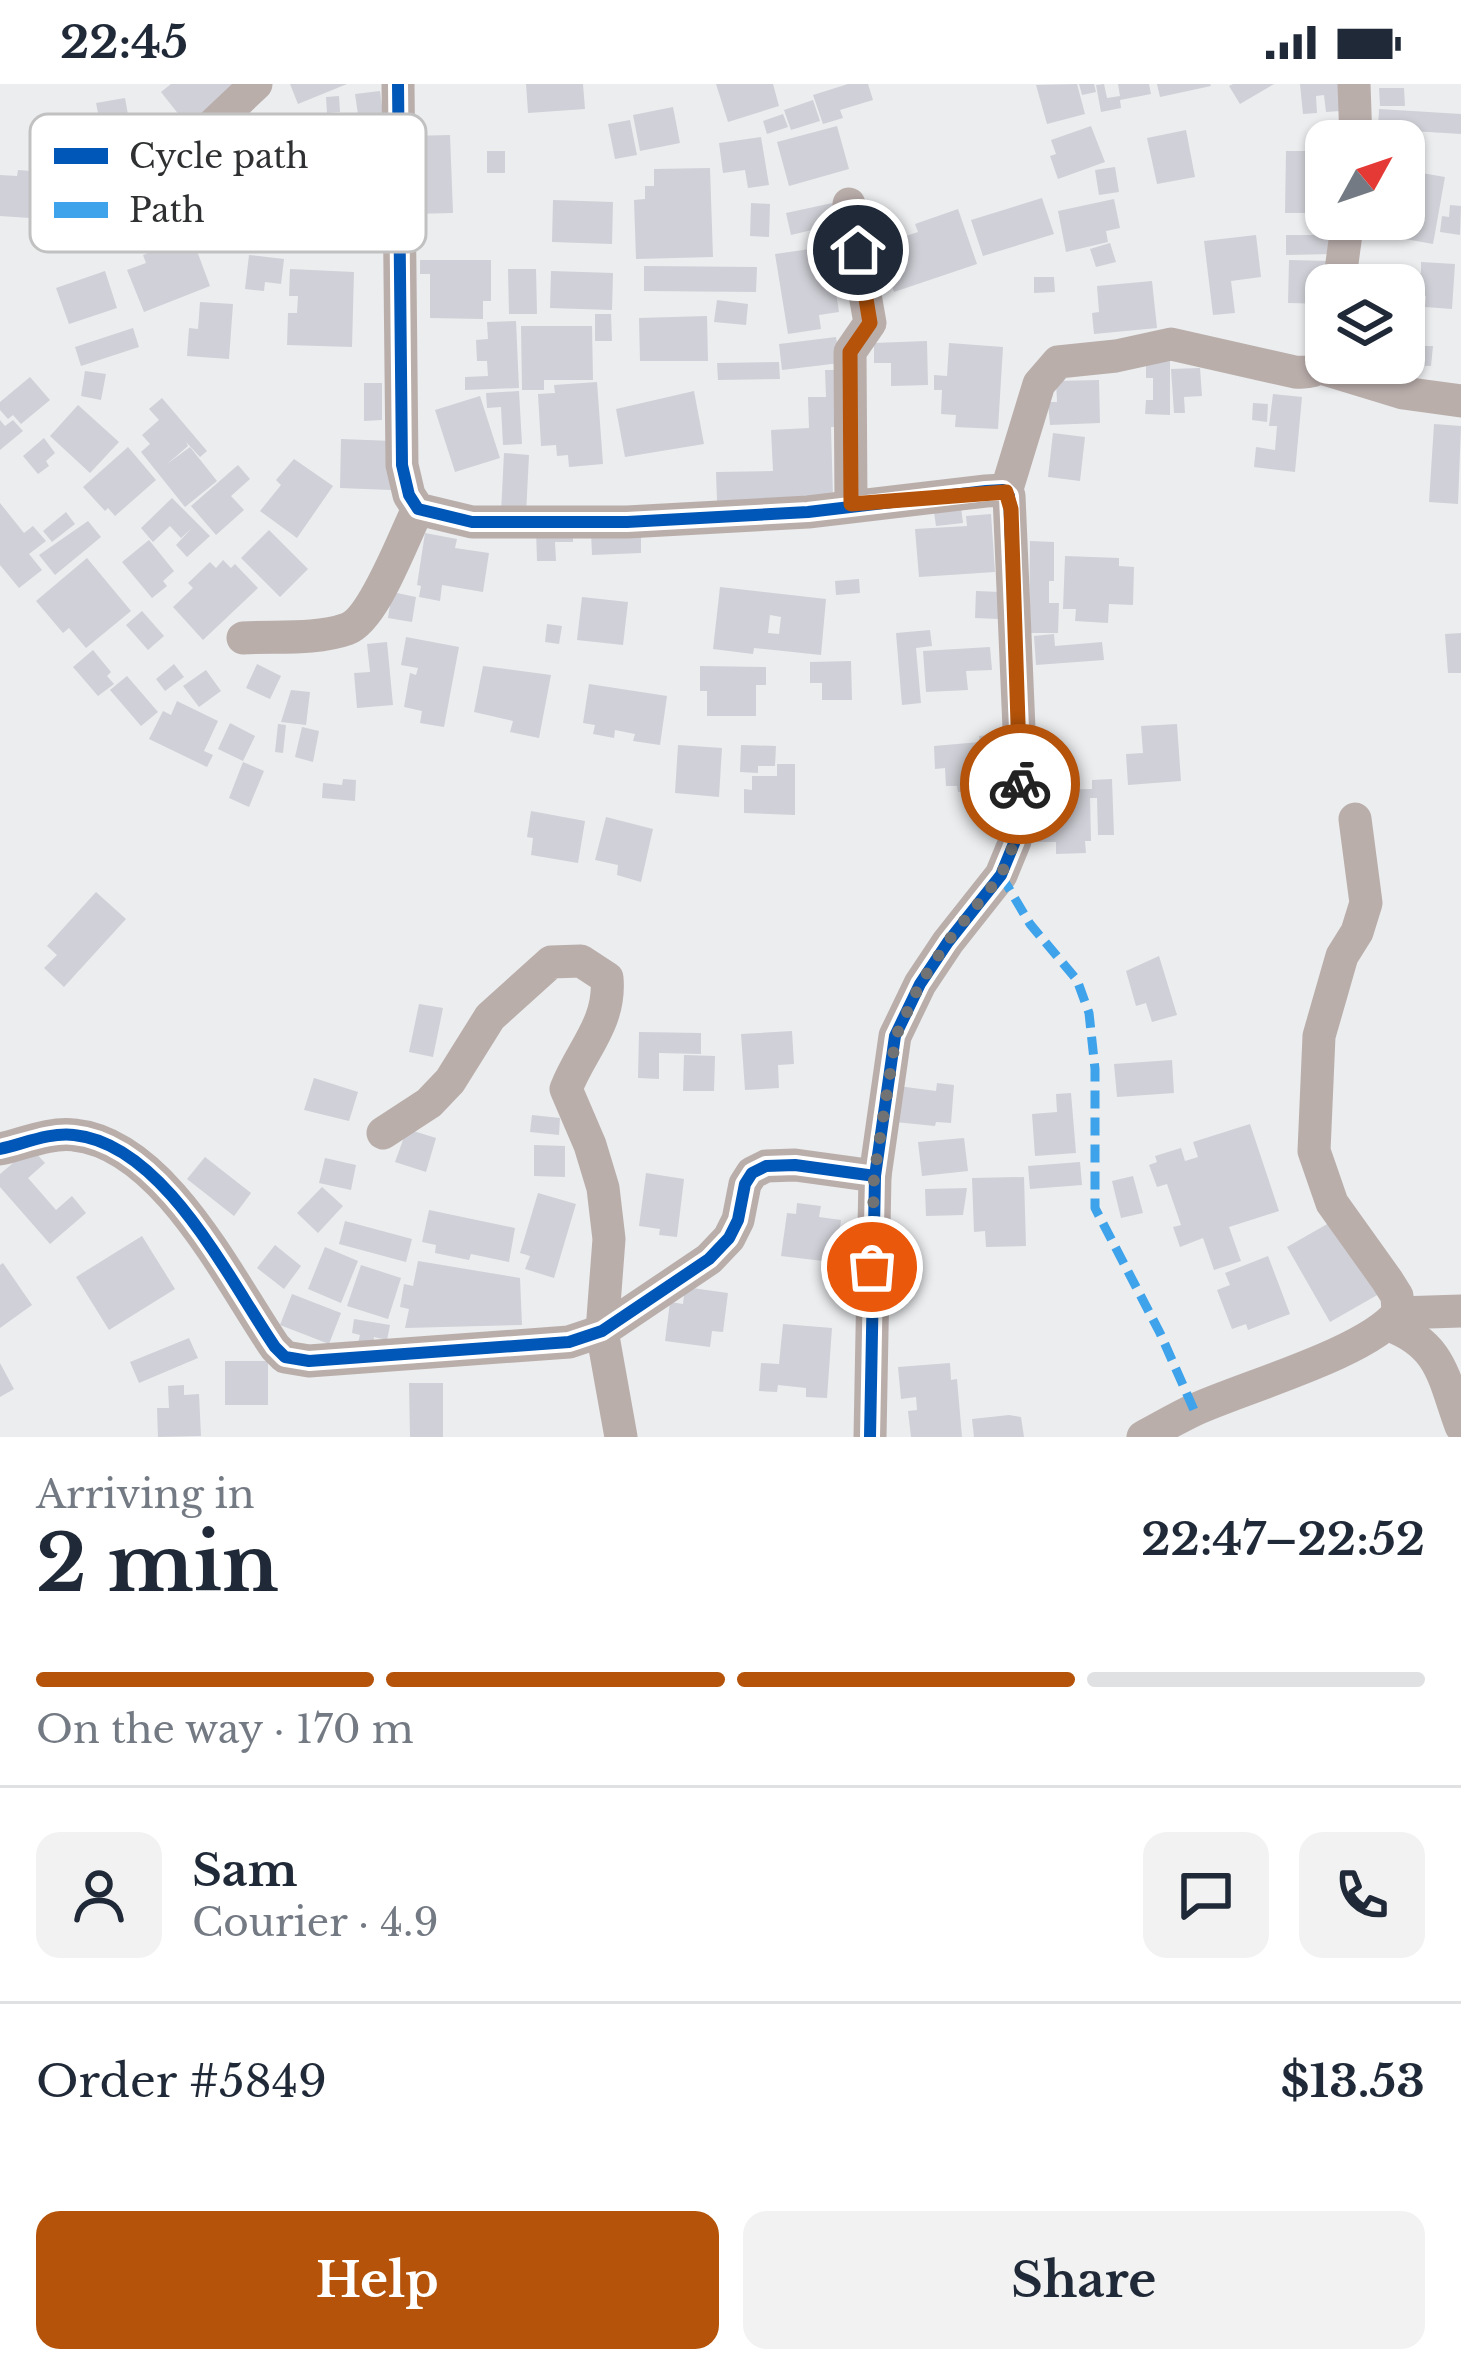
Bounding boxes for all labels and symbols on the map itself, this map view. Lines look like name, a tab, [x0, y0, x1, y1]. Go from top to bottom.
legend	[30, 114, 426, 252]
north arrow	[1305, 120, 1425, 240]
text: Cycle path	[129, 136, 309, 177]
text: Path	[129, 190, 205, 231]
pin	[807, 199, 909, 301]
courier	[960, 724, 1080, 844]
pin	[821, 1216, 923, 1318]

